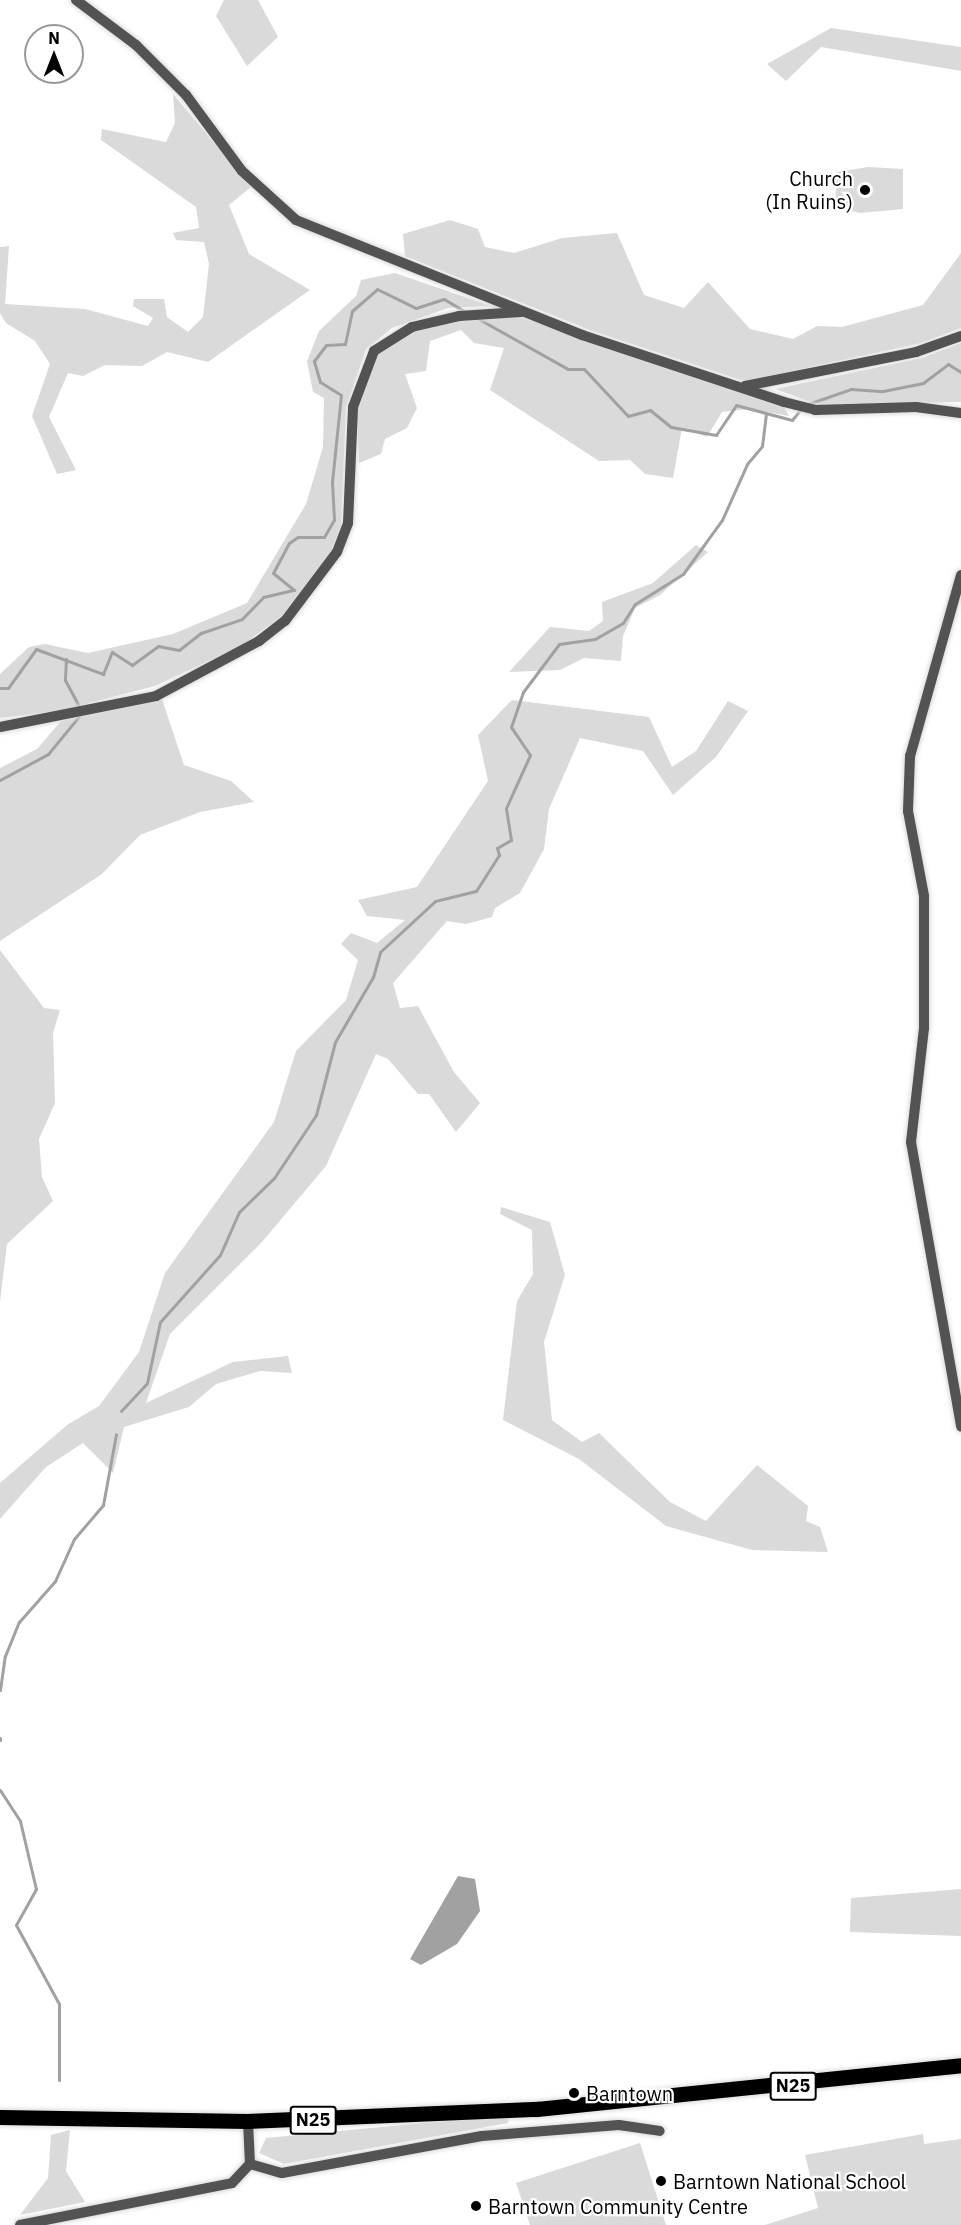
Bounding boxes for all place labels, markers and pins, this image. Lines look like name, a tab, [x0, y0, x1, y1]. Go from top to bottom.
place label: Church (In Ruins)	[765, 166, 853, 213]
marker: Church (In Ruins)	[858, 183, 872, 197]
place label: Barntown	[586, 2081, 673, 2105]
marker: Barntown	[567, 2086, 581, 2100]
place label: Barntown National School	[673, 2169, 906, 2193]
marker: Barntown National School	[654, 2174, 668, 2188]
place label: Barntown Community Centre	[488, 2194, 748, 2218]
marker: Barntown Community Centre	[469, 2199, 483, 2213]

